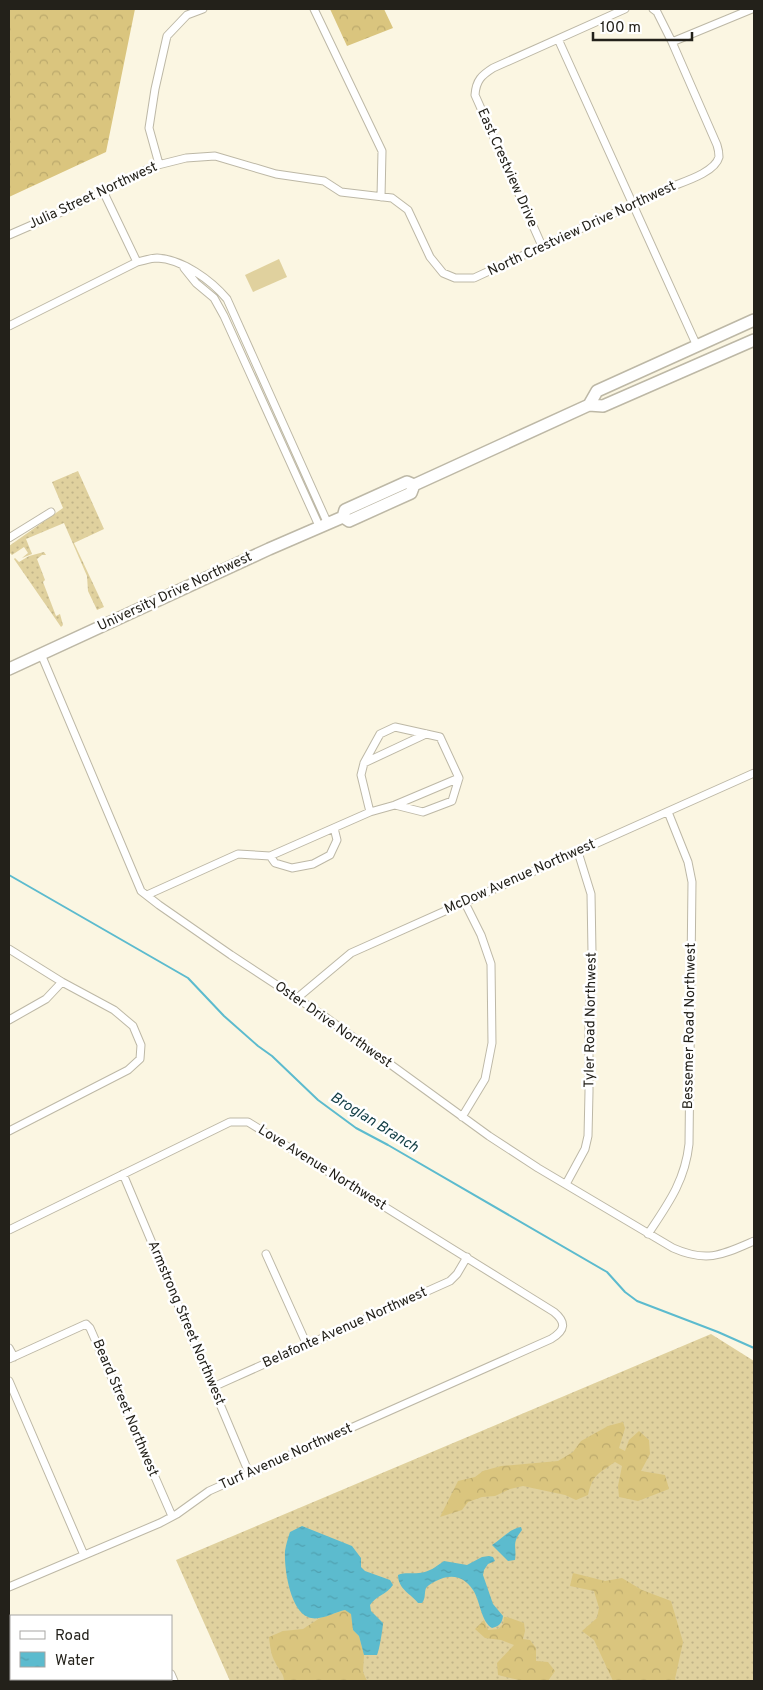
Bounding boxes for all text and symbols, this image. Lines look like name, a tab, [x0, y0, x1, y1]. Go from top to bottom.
scale bar	[593, 10, 692, 42]
text: 100 m	[600, 19, 641, 38]
street label: East Crestview Drive	[473, 106, 541, 230]
street label: Julia Street Northwest	[26, 159, 160, 233]
street label: North Crestview Drive Northwest	[485, 178, 679, 280]
street label: University Drive Northwest	[95, 549, 255, 635]
street label: McDow Avenue Northwest	[442, 836, 598, 918]
street label: Bessemer Road Northwest	[680, 943, 700, 1109]
street label: Tyler Road Northwest	[581, 952, 601, 1088]
street label: Oster Drive Northwest	[271, 978, 395, 1072]
water label: Broglan Branch	[326, 1088, 422, 1158]
street label: Love Avenue Northwest	[255, 1122, 389, 1214]
street label: Armstrong Street Northwest	[144, 1238, 228, 1408]
street label: Belafonte Avenue Northwest	[260, 1284, 430, 1372]
street label: Beard Street Northwest	[88, 1337, 162, 1479]
street label: Turf Avenue Northwest	[217, 1420, 355, 1494]
legend	[10, 1615, 172, 1680]
text: Road	[55, 1627, 90, 1646]
text: Water	[55, 1652, 95, 1671]

